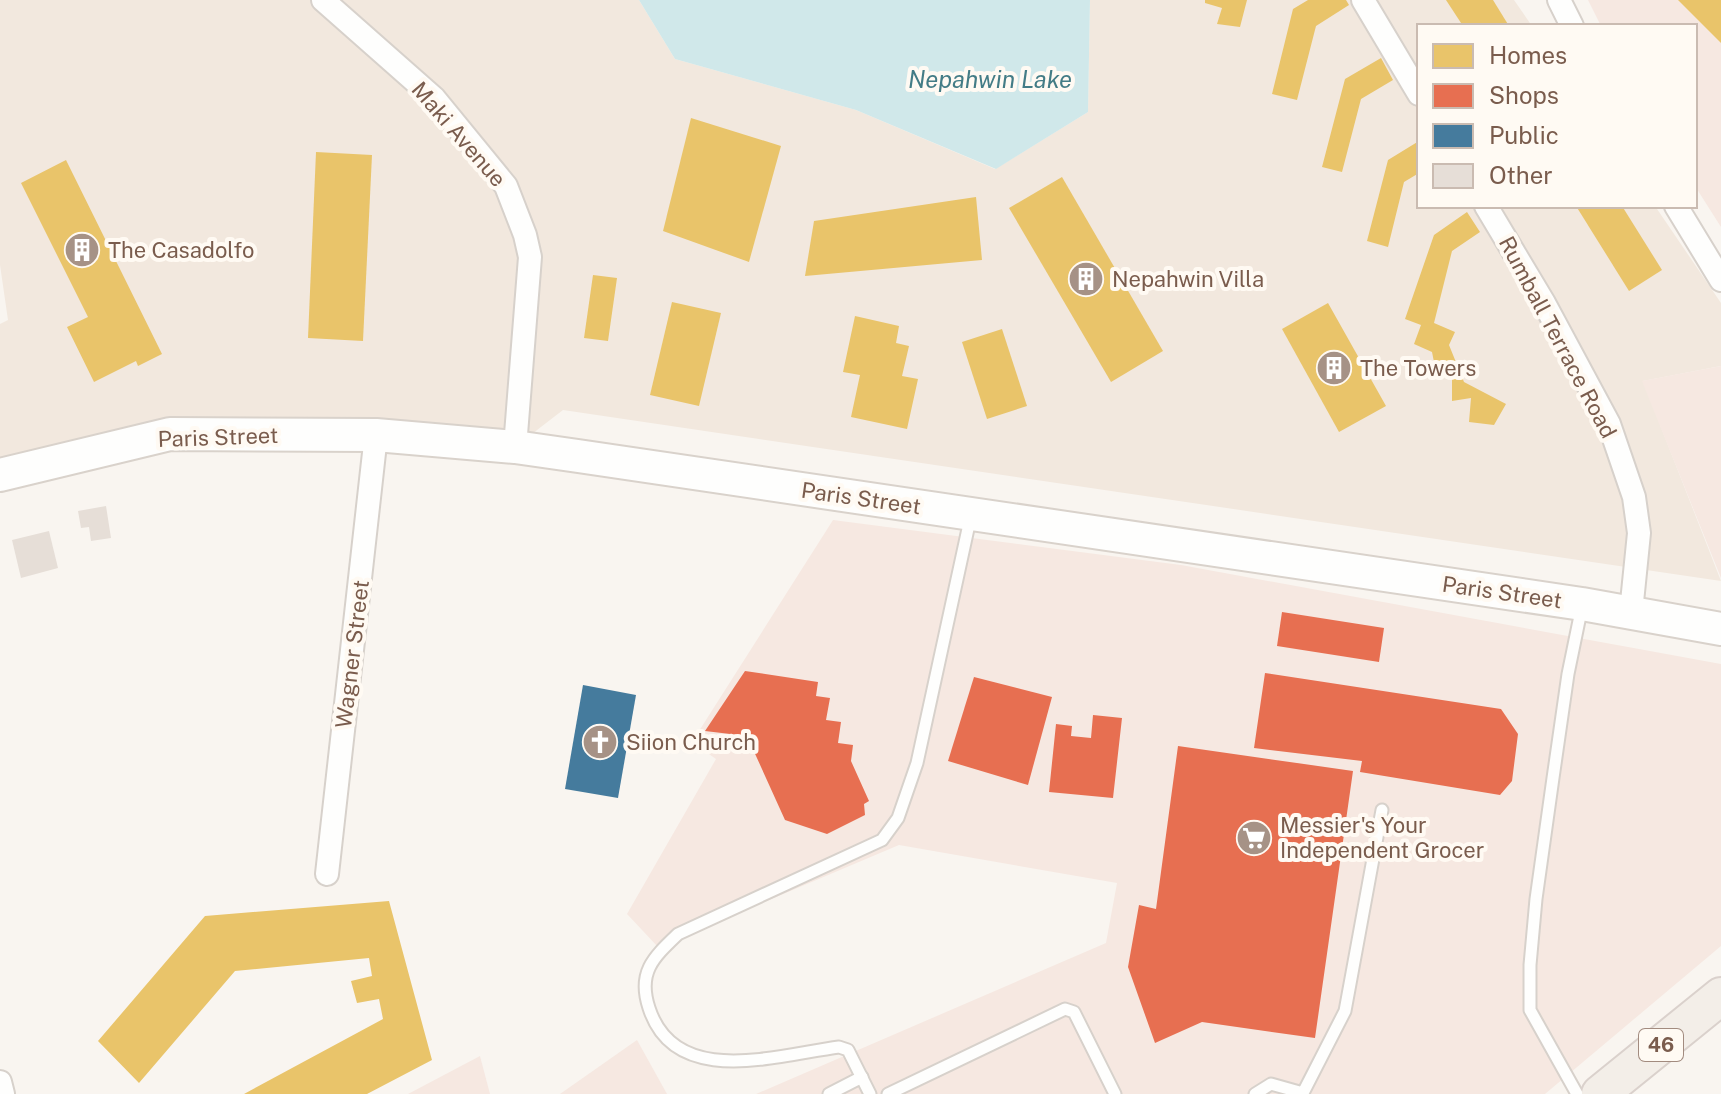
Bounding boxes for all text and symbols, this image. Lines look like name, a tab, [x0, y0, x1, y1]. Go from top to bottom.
legend	[1417, 24, 1697, 208]
text: Homes	[1489, 41, 1567, 69]
water label: Nepahwin Lake	[908, 65, 1072, 93]
street label: Maki Avenue	[406, 76, 512, 192]
text: Shops	[1489, 81, 1559, 109]
text: Public	[1489, 121, 1559, 149]
text: Other	[1489, 161, 1553, 189]
building icon: The Casadolfo	[63, 231, 101, 269]
street label: Rumball Terrace Road	[1494, 232, 1622, 442]
place label: The Casadolfo	[108, 237, 255, 263]
building icon: Nepahwin Villa	[1067, 260, 1105, 298]
place label: Nepahwin Villa	[1112, 266, 1264, 292]
building icon: The Towers	[1315, 349, 1353, 387]
place label: The Towers	[1360, 355, 1476, 381]
street label: Paris Street	[157, 422, 279, 452]
street label: Paris Street	[799, 477, 923, 519]
street label: Paris Street	[1440, 571, 1564, 613]
street label: Wagner Street	[330, 578, 374, 730]
church icon: Siion Church	[581, 723, 619, 761]
place label: Siion Church	[626, 729, 756, 755]
place label: Messier's Your Independent Grocer	[1280, 812, 1484, 863]
supermarket icon: Messier's Your Independent Grocer	[1235, 819, 1273, 857]
road number: 46	[1639, 1029, 1683, 1061]

